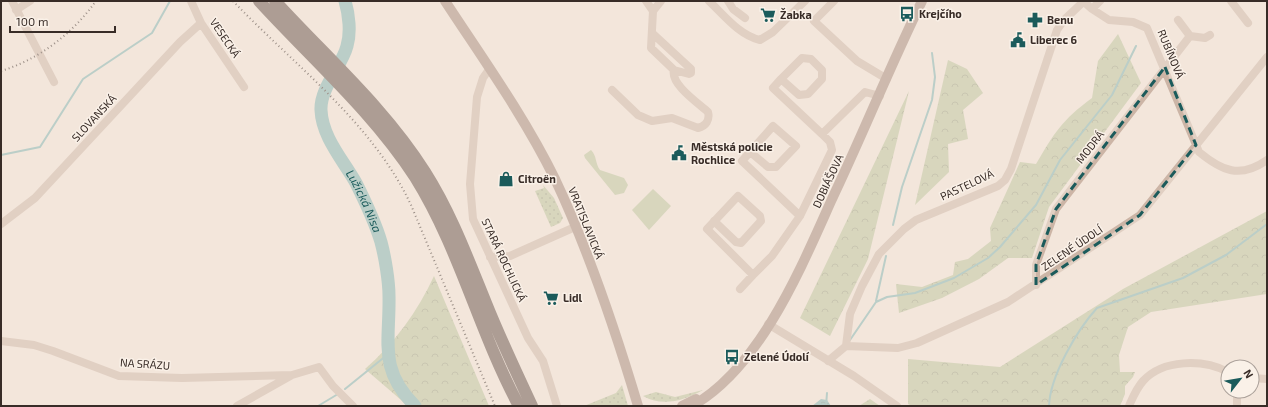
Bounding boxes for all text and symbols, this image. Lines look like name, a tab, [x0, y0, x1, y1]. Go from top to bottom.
bus stop icon: Krejčího	[898, 5, 916, 23]
supermarket icon: Žabka	[759, 6, 777, 24]
place label: Žabka	[780, 7, 812, 21]
place label: Krejčího	[919, 7, 962, 21]
scale bar	[10, 8, 115, 34]
pharmacy icon: Benu	[1026, 11, 1044, 29]
place label: Benu	[1047, 13, 1073, 26]
text: 100 m	[16, 14, 48, 28]
street label: VESECKÁ	[208, 16, 243, 60]
street label: RUBÍNOVÁ	[1155, 27, 1188, 80]
public building icon: Liberec 6	[1009, 31, 1027, 49]
place label: Liberec 6	[1030, 33, 1077, 46]
street label: SLOVANSKÁ	[69, 91, 119, 144]
street label: MODRÁ	[1073, 128, 1106, 166]
place label: Městská policie Rochlice	[691, 140, 773, 166]
public building icon: Městská policie Rochlice	[670, 144, 688, 162]
street label: DOBIÁŠOVA	[809, 152, 846, 210]
street label: PASTELOVÁ	[938, 166, 996, 203]
water label: Lužická Nisa	[344, 167, 385, 234]
shop icon: Citroën	[497, 170, 515, 188]
place label: Citroën	[518, 172, 556, 185]
street label: VRATISLAVICKÁ	[566, 185, 607, 261]
street label: STARÁ ROCHLICKÁ	[479, 216, 530, 304]
street label: ZELENÉ ÚDOLÍ	[1039, 222, 1106, 273]
supermarket icon: Lidl	[542, 289, 560, 307]
place label: Lidl	[563, 291, 582, 304]
bus stop icon: Zelené Údolí	[723, 348, 741, 366]
place label: Zelené Údolí	[744, 350, 810, 363]
street label: NA SRÁZU	[120, 355, 171, 372]
north arrow	[1220, 359, 1260, 399]
text: N	[1241, 367, 1257, 380]

